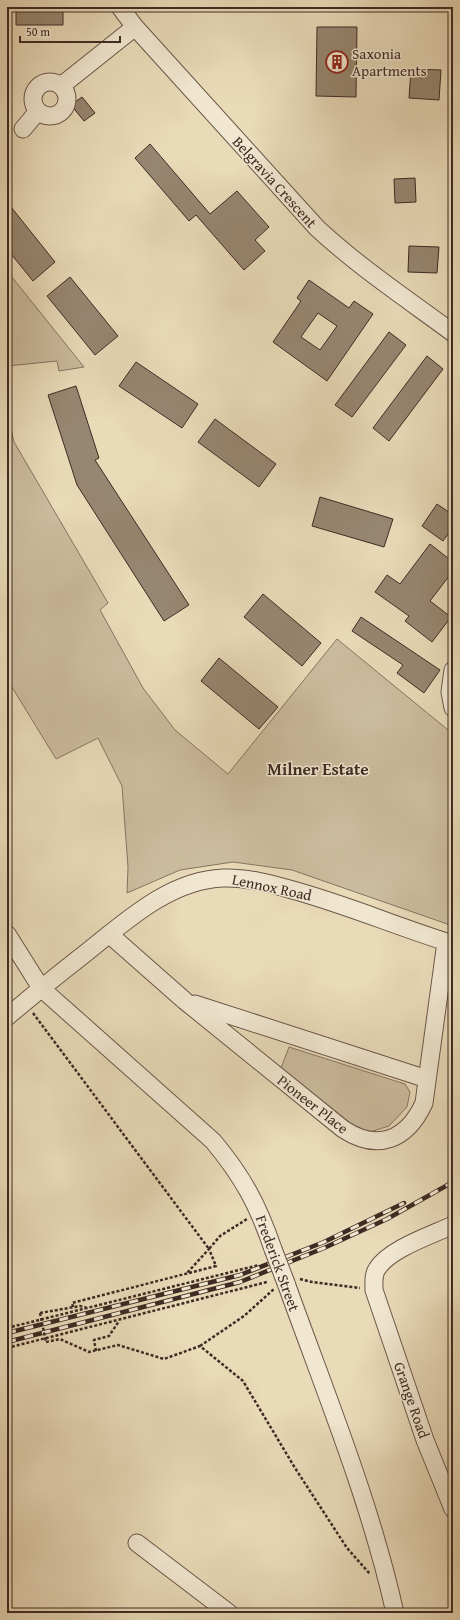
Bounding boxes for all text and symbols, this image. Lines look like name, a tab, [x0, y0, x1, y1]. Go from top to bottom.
scale bar	[20, 18, 120, 44]
text: 50 m	[26, 23, 50, 40]
place label: Saxonia Apartments	[352, 43, 427, 81]
building icon: Saxonia Apartments	[324, 49, 350, 75]
street label: Belgravia Crescent	[228, 132, 322, 233]
district label: Milner Estate	[267, 756, 369, 781]
street label: Lennox Road	[230, 868, 314, 906]
street label: Pioneer Place	[273, 1070, 353, 1138]
street label: Frederick Street	[251, 1212, 305, 1315]
street label: Grange Road	[389, 1359, 435, 1441]

